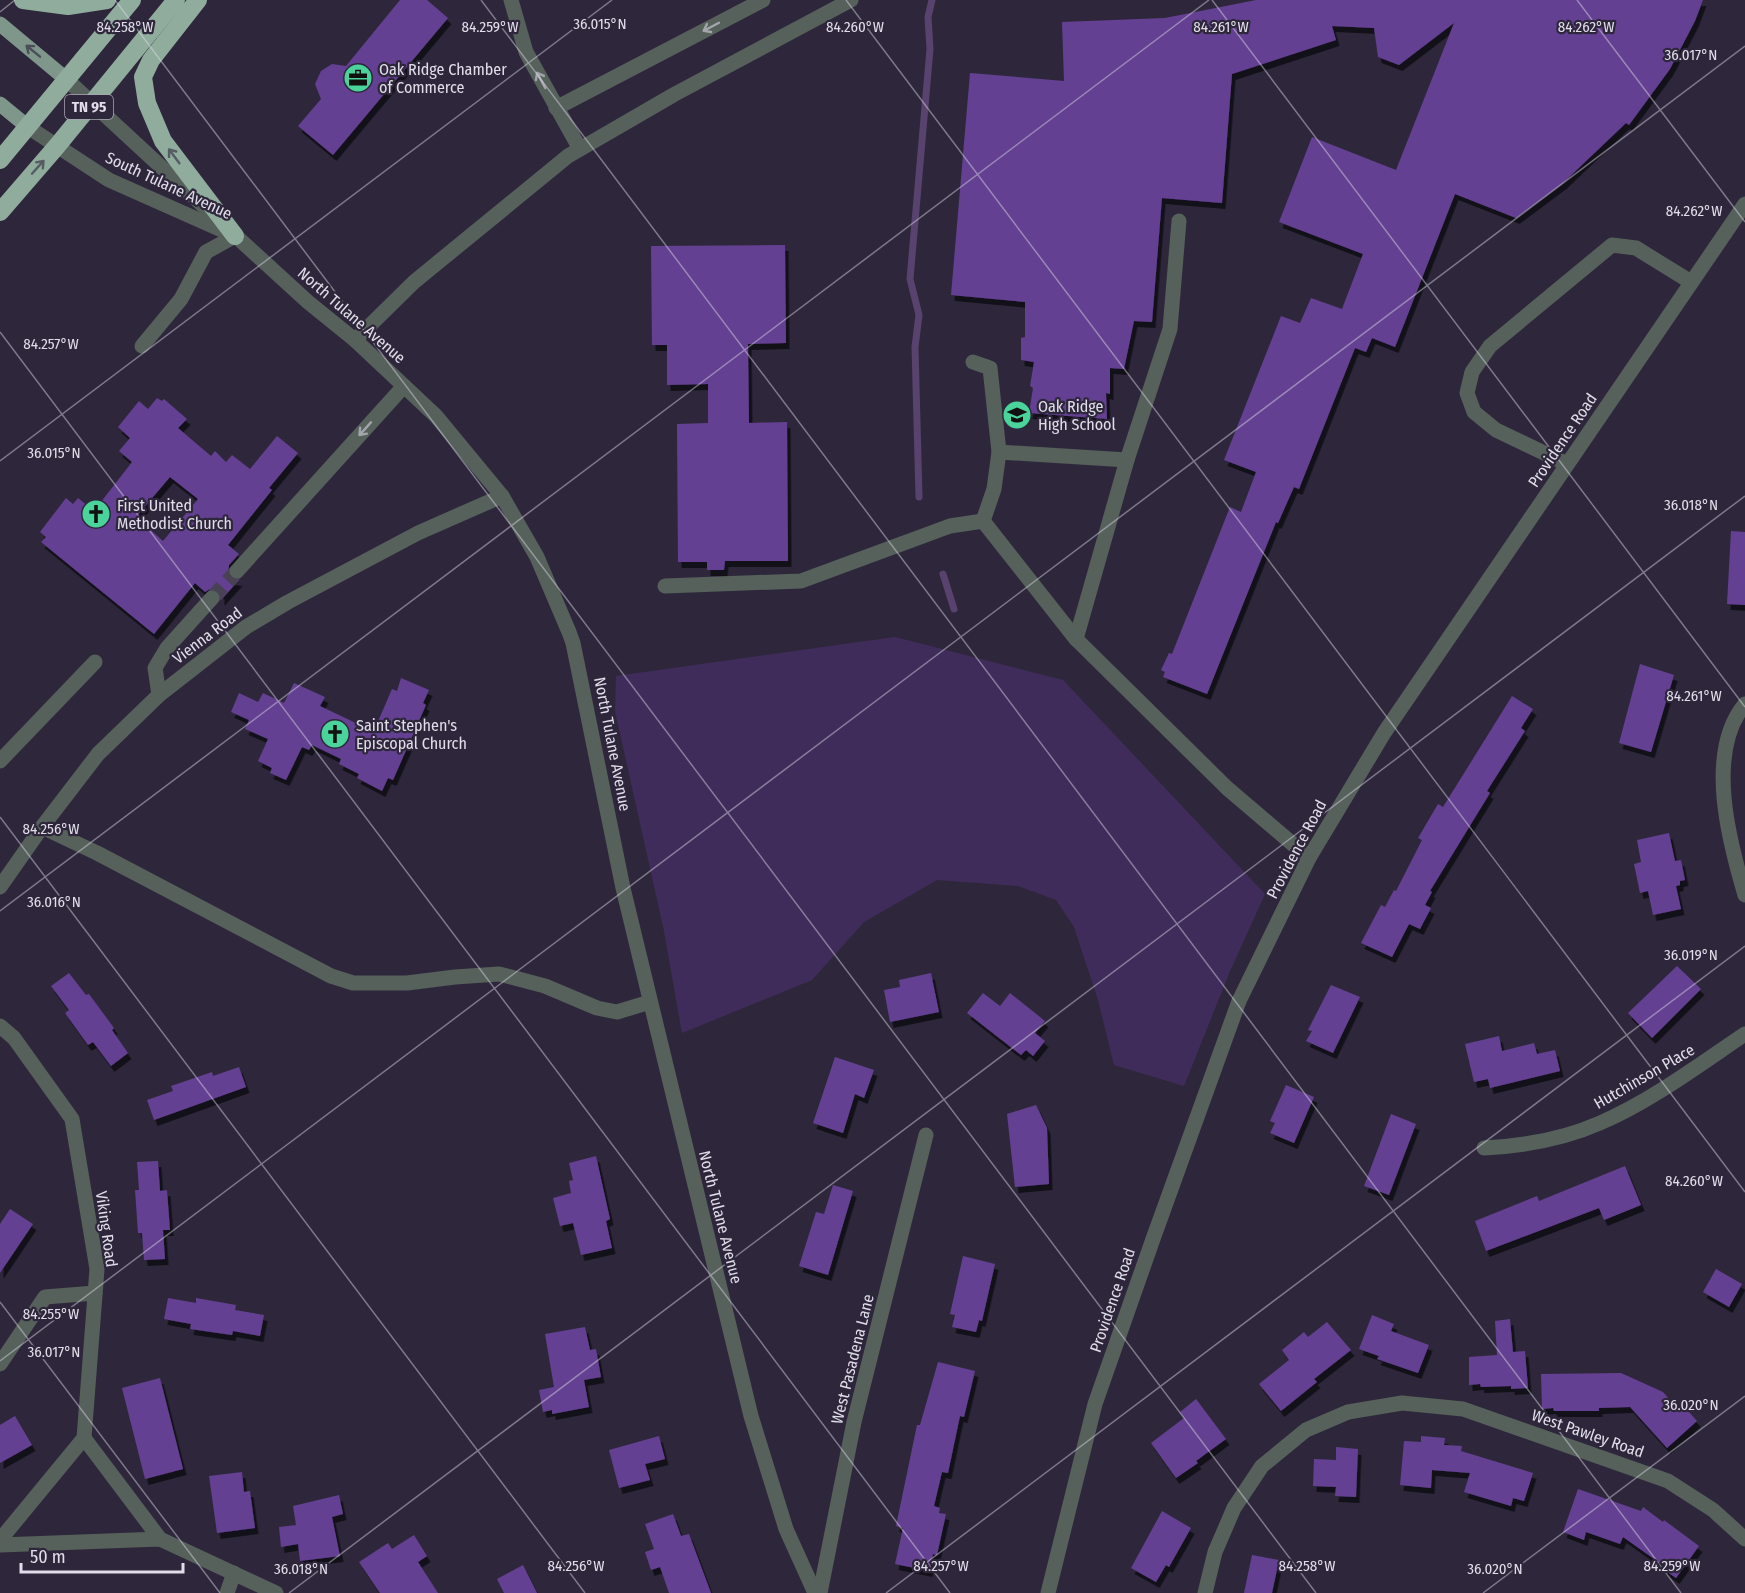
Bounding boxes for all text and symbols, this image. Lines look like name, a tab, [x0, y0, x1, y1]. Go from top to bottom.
text: 36.015°N	[573, 15, 627, 33]
text: 84.258°W	[96, 18, 154, 36]
text: 84.259°W	[462, 18, 518, 36]
text: 84.260°W	[826, 18, 884, 36]
text: 84.261°W	[1193, 18, 1249, 36]
text: 84.262°W	[1558, 18, 1614, 36]
one-way arrow	[703, 21, 720, 33]
one-way arrow	[26, 44, 41, 58]
text: 36.017°N	[1665, 46, 1717, 64]
place label: Oak Ridge Chamber of Commerce	[379, 60, 507, 97]
office icon: Oak Ridge Chamber of Commerce	[342, 62, 374, 94]
one-way arrow	[535, 72, 547, 89]
road number: TN 95	[65, 95, 113, 119]
street label: South Tulane Avenue	[102, 148, 235, 223]
one-way arrow	[168, 148, 181, 164]
one-way arrow	[31, 160, 45, 175]
text: 84.262°W	[1666, 202, 1722, 220]
street label: North Tulane Avenue	[294, 263, 409, 367]
text: 84.257°W	[23, 335, 79, 353]
street label: Providence Road	[1524, 390, 1601, 491]
place label: Oak Ridge High School	[1038, 397, 1116, 434]
school or university icon: Oak Ridge High School	[1001, 399, 1033, 431]
one-way arrow	[358, 421, 372, 436]
text: 36.015°N	[27, 444, 81, 462]
place label: First United Methodist Church	[117, 496, 232, 533]
text: 36.018°N	[1664, 496, 1718, 514]
church icon: First United Methodist Church	[80, 498, 112, 530]
street label: Vienna Road	[169, 603, 246, 668]
street label: North Tulane Avenue	[590, 675, 635, 813]
text: 84.261°W	[1666, 687, 1722, 705]
place label: Saint Stephen's Episcopal Church	[356, 716, 467, 753]
church icon: Saint Stephen's Episcopal Church	[319, 718, 351, 750]
street label: Providence Road	[1262, 797, 1330, 902]
text: 84.256°W	[22, 820, 80, 838]
text: 36.016°N	[27, 893, 81, 911]
text: 36.019°N	[1664, 946, 1718, 964]
street label: Hutchinson Place	[1591, 1040, 1698, 1113]
street label: North Tulane Avenue	[695, 1149, 746, 1286]
text: 84.260°W	[1665, 1172, 1723, 1190]
street label: Viking Road	[92, 1190, 121, 1268]
street label: Providence Road	[1086, 1246, 1139, 1355]
street label: West Pasadena Lane	[827, 1292, 878, 1426]
text: 84.255°W	[23, 1305, 79, 1323]
text: 36.017°N	[28, 1343, 80, 1361]
text: 36.020°N	[1663, 1396, 1719, 1414]
street label: West Pawley Road	[1529, 1405, 1646, 1462]
scale bar	[21, 1536, 183, 1574]
text: 50 m	[30, 1546, 66, 1568]
text: 84.256°W	[547, 1557, 605, 1575]
text: 84.257°W	[913, 1557, 969, 1575]
text: 84.258°W	[1278, 1557, 1336, 1575]
text: 84.259°W	[1644, 1557, 1700, 1575]
text: 36.018°N	[274, 1560, 328, 1578]
text: 36.020°N	[1467, 1560, 1523, 1578]

